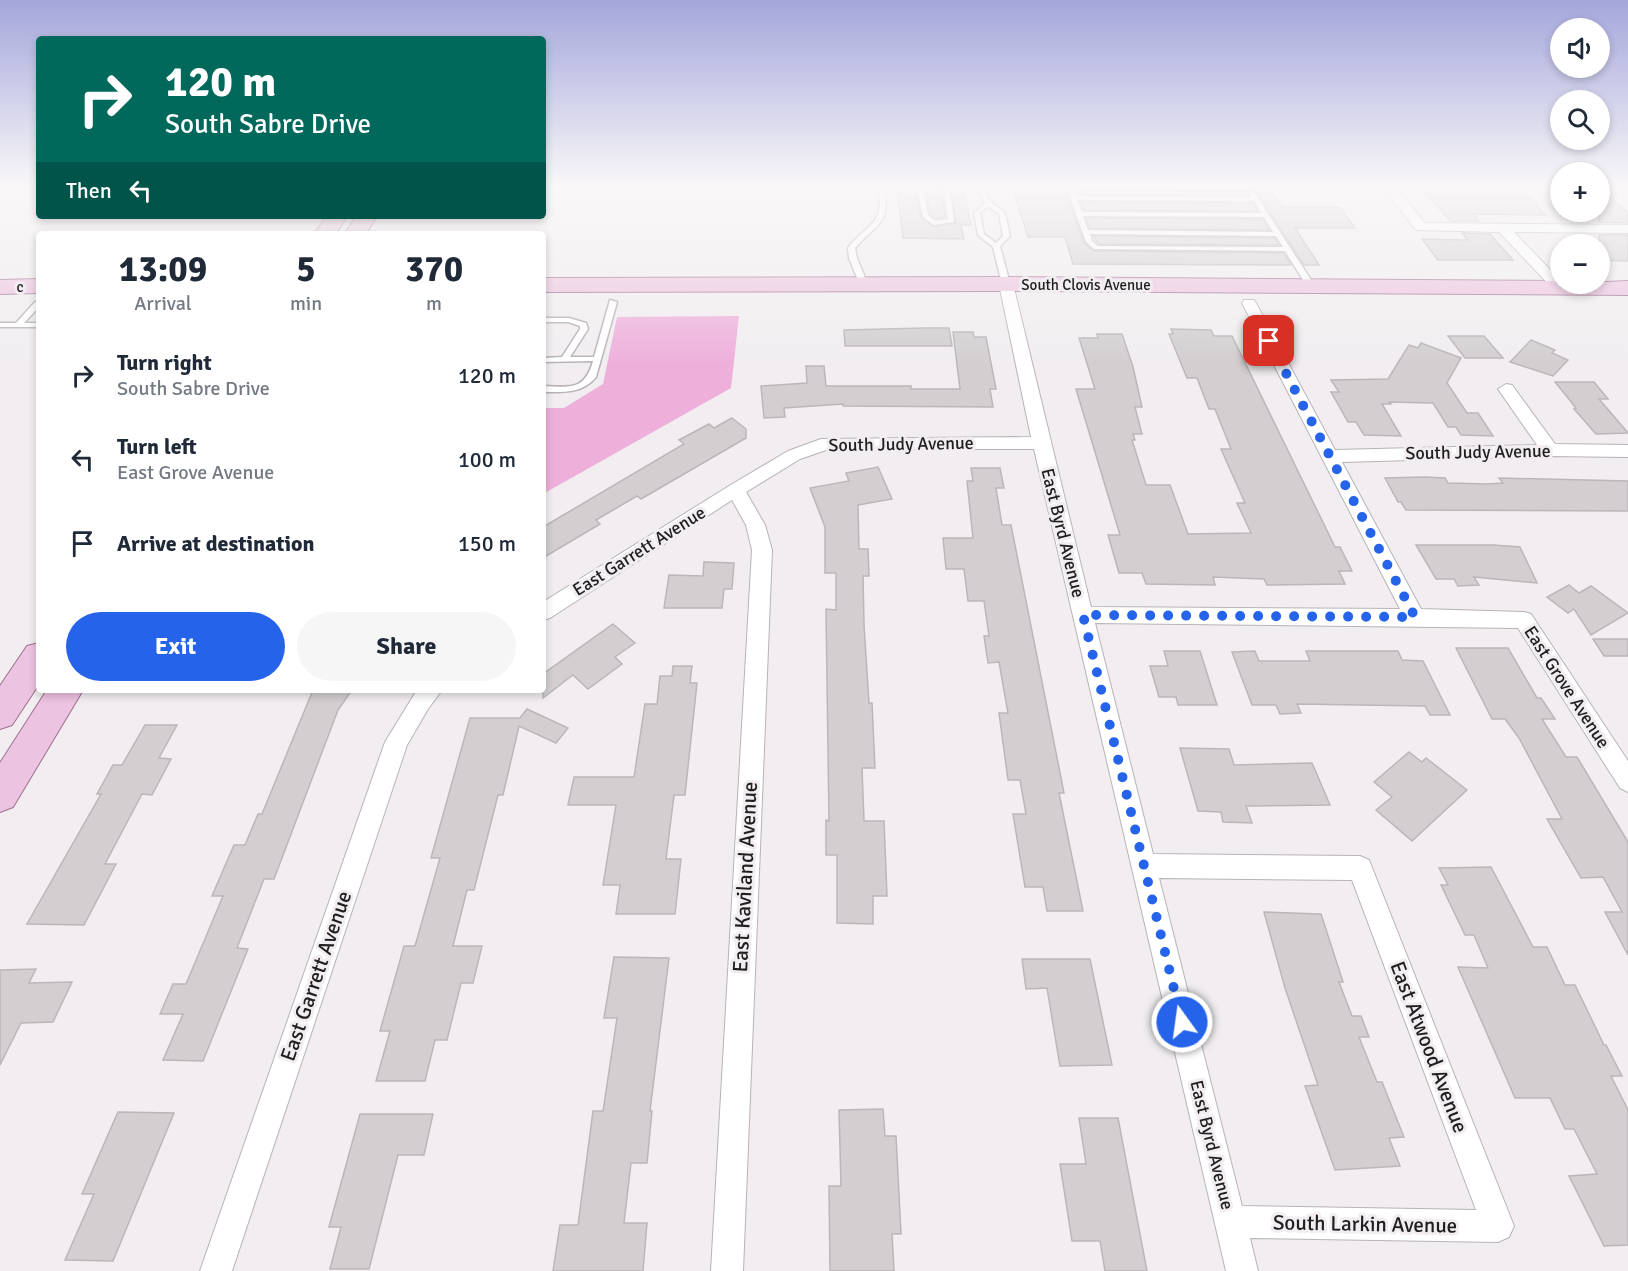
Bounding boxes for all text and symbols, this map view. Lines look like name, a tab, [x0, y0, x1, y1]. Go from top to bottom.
map controls	[1550, 18, 1610, 294]
button: sound	[1550, 18, 1610, 78]
text: 120 m	[165, 57, 276, 108]
icon: right	[66, 60, 144, 138]
button: search	[1550, 90, 1610, 150]
text: South Sabre Drive	[165, 108, 371, 141]
button: +	[1550, 162, 1610, 222]
icon: left	[124, 174, 157, 207]
text: Then	[66, 177, 112, 204]
button: −	[1550, 234, 1610, 294]
text: 13:09	[119, 247, 207, 292]
text: 5	[296, 247, 316, 292]
text: 370	[405, 247, 463, 292]
street label: South Clovis Avenue	[1021, 276, 1151, 294]
street label: c	[16, 278, 24, 296]
text: Arrival	[134, 291, 192, 316]
text: min	[290, 291, 322, 316]
text: m	[426, 291, 442, 316]
pin	[1243, 315, 1294, 366]
icon: arrive	[1252, 324, 1285, 357]
text: Turn right	[117, 349, 212, 376]
icon: right	[66, 359, 99, 392]
text: 120 m	[458, 362, 516, 389]
text: South Sabre Drive	[117, 376, 270, 401]
street label: South Judy Avenue	[828, 432, 974, 456]
text: Turn left	[117, 433, 197, 460]
street label: South Judy Avenue	[1405, 440, 1551, 464]
icon: left	[66, 443, 99, 476]
text: 100 m	[458, 446, 516, 473]
text: East Grove Avenue	[117, 460, 274, 485]
street label: East Byrd Avenue	[1036, 466, 1090, 600]
street label: East Garrett Avenue	[568, 501, 710, 601]
icon: arrive	[66, 527, 99, 560]
text: Arrive at destination	[117, 530, 314, 557]
text: 150 m	[458, 530, 516, 557]
button: Exit	[66, 612, 285, 681]
button: Share	[297, 612, 516, 681]
street label: East Grove Avenue	[1519, 622, 1615, 752]
street label: East Kaviland Avenue	[727, 781, 763, 973]
street label: East Garrett Avenue	[275, 887, 357, 1065]
street label: East Atwood Avenue	[1384, 958, 1474, 1136]
position arrow	[1150, 990, 1214, 1054]
street label: East Byrd Avenue	[1185, 1078, 1239, 1212]
street label: South Larkin Avenue	[1273, 1209, 1457, 1239]

